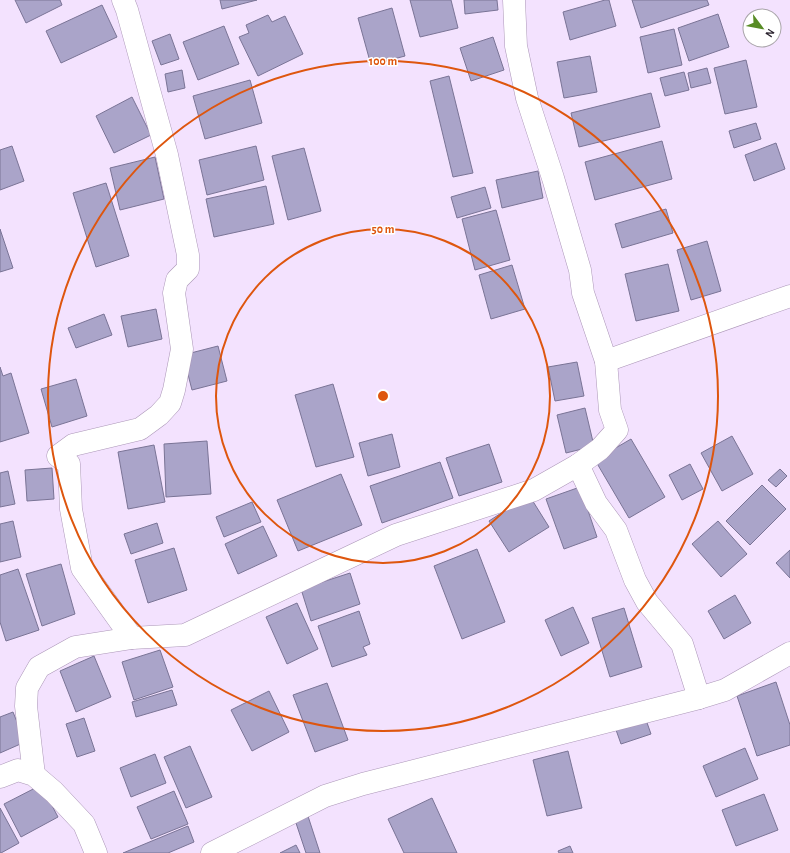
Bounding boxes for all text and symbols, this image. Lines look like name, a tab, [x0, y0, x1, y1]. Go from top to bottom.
north arrow	[742, 8, 782, 48]
text: N	[763, 27, 777, 39]
text: 100 m	[369, 55, 397, 67]
text: 50 m	[372, 223, 395, 235]
centre of rings	[376, 389, 390, 403]

